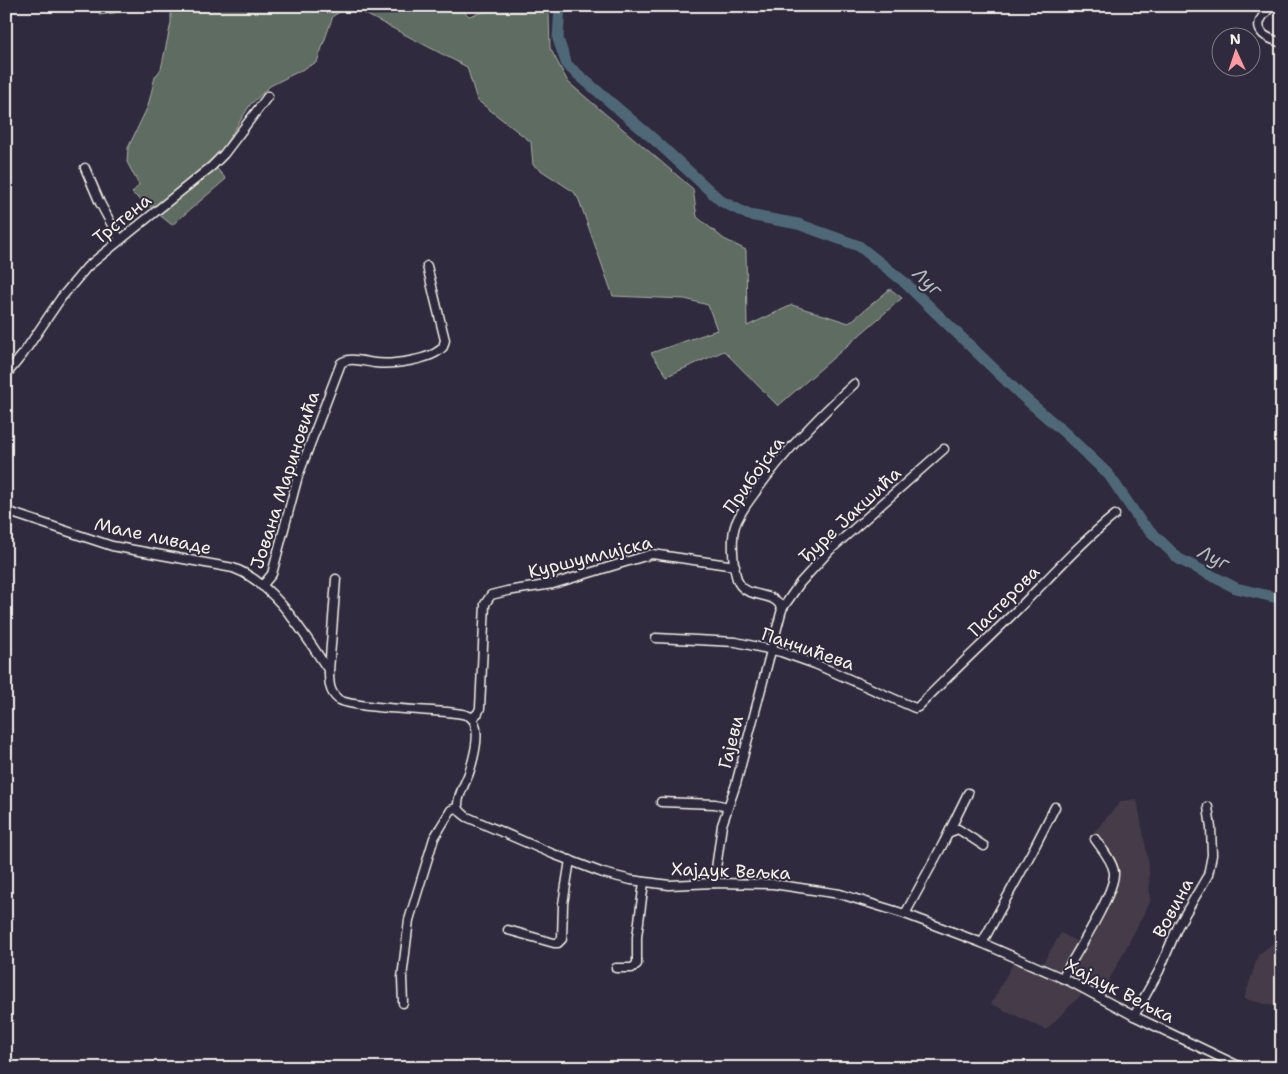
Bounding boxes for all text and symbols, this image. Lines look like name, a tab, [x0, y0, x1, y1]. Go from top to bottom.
north arrow	[1210, 28, 1260, 78]
text: N	[1229, 30, 1241, 48]
street label: Трстена	[88, 188, 156, 250]
water label: Луг	[907, 261, 949, 302]
street label: Јована Мариновића	[245, 388, 325, 572]
street label: Прибојска	[718, 432, 790, 518]
street label: Ђуре Јакшића	[794, 461, 906, 569]
street label: Мале ливаде	[92, 512, 214, 560]
street label: Куршумлијска	[526, 530, 654, 584]
water label: Луг	[1193, 539, 1235, 576]
street label: Пастерова	[963, 560, 1045, 642]
street label: Панчићева	[758, 622, 858, 676]
street label: Гајеви	[713, 713, 749, 771]
street label: Хајдук Вељка	[671, 857, 791, 885]
street label: Вовина	[1147, 874, 1199, 942]
street label: Хајдук Вељка	[1061, 953, 1179, 1029]

